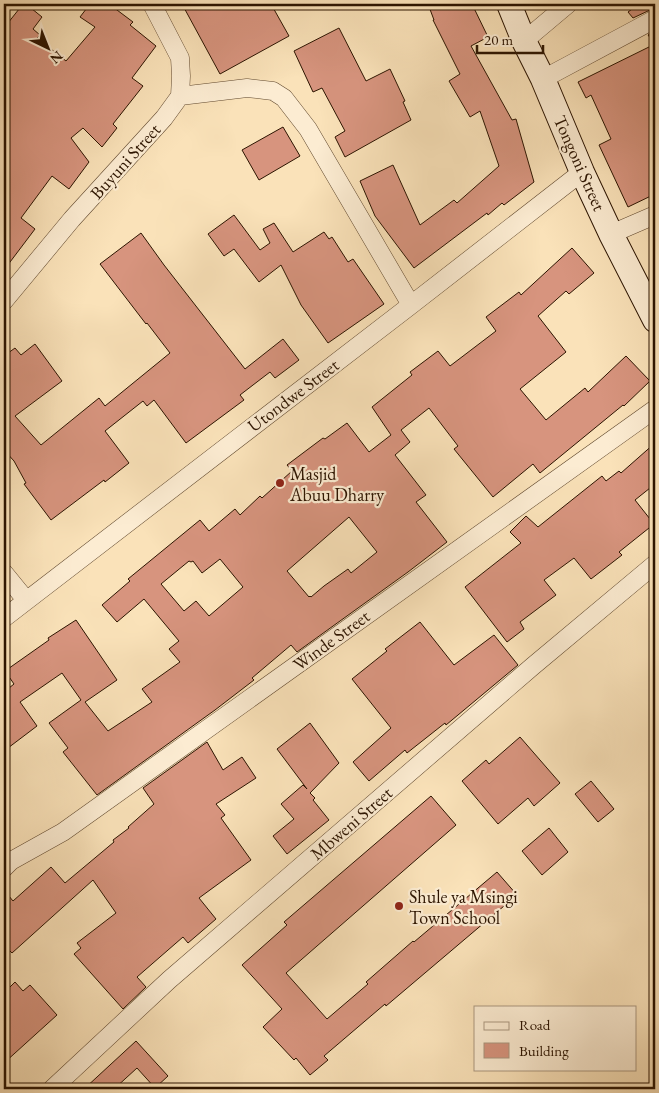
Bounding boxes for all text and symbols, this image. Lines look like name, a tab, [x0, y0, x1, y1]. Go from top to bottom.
north arrow	[22, 22, 72, 72]
scale bar	[477, 22, 543, 54]
text: 20 m	[484, 30, 513, 49]
text: N	[46, 47, 67, 68]
street label: Tongoni Street	[549, 112, 611, 215]
street label: Buyuni Street	[85, 118, 165, 204]
street label: Utondwe Street	[243, 353, 344, 437]
place label: Masjid Abuu Dharry	[289, 462, 384, 506]
marker: Masjid Abuu Dharry	[274, 477, 286, 489]
street label: Winde Street	[288, 604, 374, 676]
street label: Mbweni Street	[305, 781, 397, 865]
place label: Shule ya Msingi Town School	[409, 885, 518, 929]
marker: Shule ya Msingi Town School	[393, 900, 405, 912]
legend	[474, 1006, 636, 1070]
text: Road	[519, 1015, 551, 1034]
text: Building	[519, 1041, 569, 1060]

